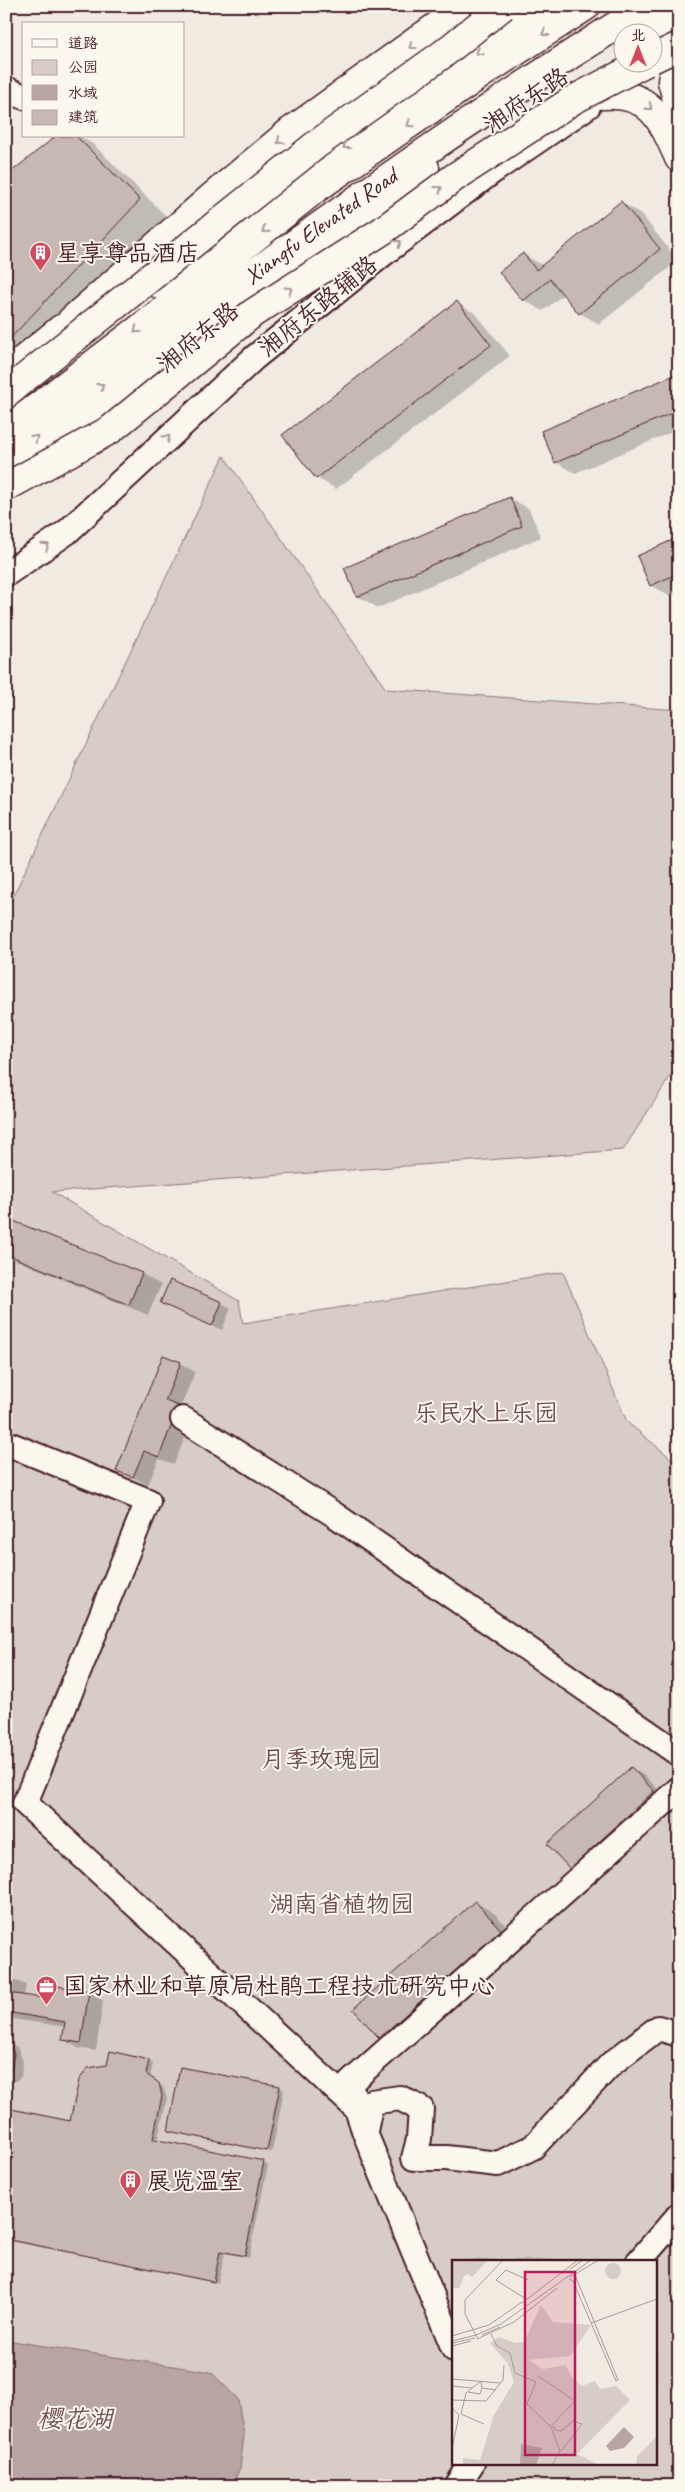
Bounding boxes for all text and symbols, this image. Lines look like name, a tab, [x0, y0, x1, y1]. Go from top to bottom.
legend	[22, 22, 185, 138]
north arrow	[612, 22, 662, 72]
one-way arrow	[541, 27, 550, 36]
text: 北	[631, 27, 645, 44]
text: 道路	[68, 34, 98, 53]
one-way arrow	[408, 40, 418, 49]
one-way arrow	[475, 46, 485, 55]
text: 公园	[68, 58, 98, 77]
street label: 湘府东路	[478, 61, 574, 139]
text: 水域	[68, 84, 98, 103]
one-way arrow	[643, 101, 652, 109]
text: 建筑	[68, 108, 98, 127]
one-way arrow	[406, 118, 416, 127]
one-way arrow	[276, 135, 285, 144]
one-way arrow	[343, 140, 352, 148]
street label: Xiangfu Elevated Road	[238, 159, 406, 291]
one-way arrow	[433, 186, 443, 195]
one-way arrow	[261, 224, 270, 233]
place label: 星享尊品酒店	[56, 238, 200, 268]
one-way arrow	[392, 240, 401, 248]
building icon: 星享尊品酒店	[28, 241, 52, 272]
street label: 湘府东路辅路	[253, 249, 383, 363]
one-way arrow	[284, 287, 293, 296]
street label: 湘府东路	[151, 295, 245, 379]
one-way arrow	[133, 324, 143, 333]
one-way arrow	[96, 383, 105, 392]
one-way arrow	[29, 435, 39, 444]
one-way arrow	[162, 435, 171, 444]
one-way arrow	[40, 543, 50, 552]
park label: 乐民水上乐园	[414, 1398, 558, 1428]
park label: 月季玫瑰园	[261, 1744, 381, 1774]
park label: 湖南省植物园	[270, 1889, 414, 1919]
place label: 国家林业和草原局杜鹃工程技术研究中心	[63, 1971, 495, 2001]
office icon: 国家林业和草原局杜鹃工程技术研究中心	[35, 1974, 59, 2005]
place label: 展览温室	[147, 2166, 243, 2196]
building icon: 展览温室	[119, 2169, 143, 2200]
inset map	[452, 2260, 658, 2464]
water label: 樱花湖	[37, 2403, 115, 2435]

